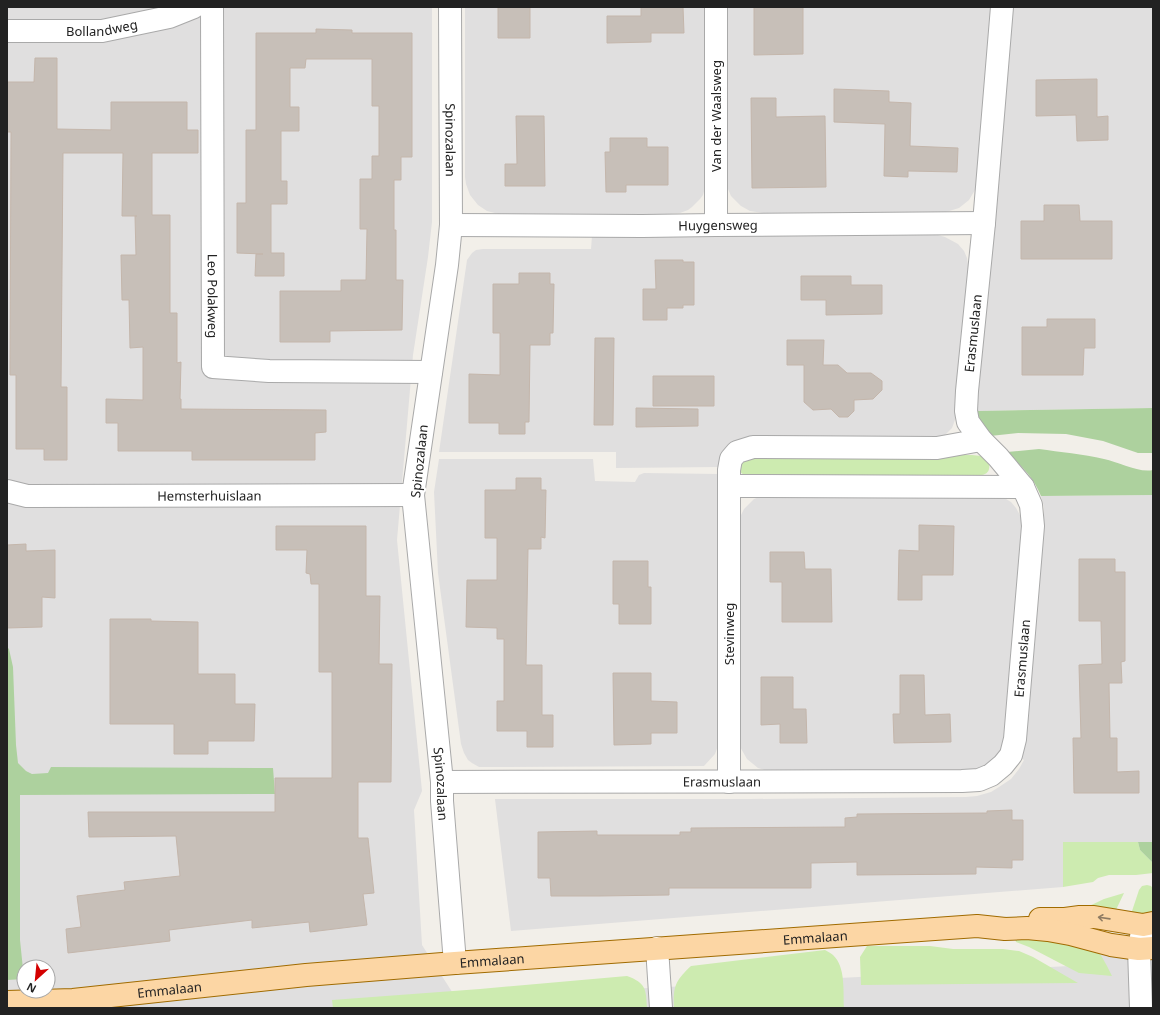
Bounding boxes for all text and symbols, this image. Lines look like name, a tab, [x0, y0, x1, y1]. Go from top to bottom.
street label: Bollandweg	[66, 15, 139, 40]
street label: Van der Waalsweg	[707, 60, 725, 172]
street label: Spinozalaan	[441, 103, 460, 177]
street label: Huygensweg	[678, 216, 758, 235]
street label: Leo Polakweg	[204, 254, 222, 338]
street label: Erasmuslaan	[960, 293, 986, 373]
street label: Spinozalaan	[406, 423, 432, 499]
street label: Hemsterhuislaan	[157, 486, 262, 505]
street label: Stevinweg	[720, 603, 738, 665]
street label: Erasmuslaan	[1010, 618, 1034, 698]
street label: Spinozalaan	[430, 746, 453, 821]
street label: Erasmuslaan	[683, 772, 761, 791]
one-way arrow	[1098, 914, 1111, 922]
street label: Emmalaan	[782, 926, 848, 949]
street label: Emmalaan	[459, 949, 525, 972]
north arrow	[16, 959, 56, 999]
street label: Emmalaan	[136, 977, 203, 1002]
text: N	[24, 980, 39, 997]

